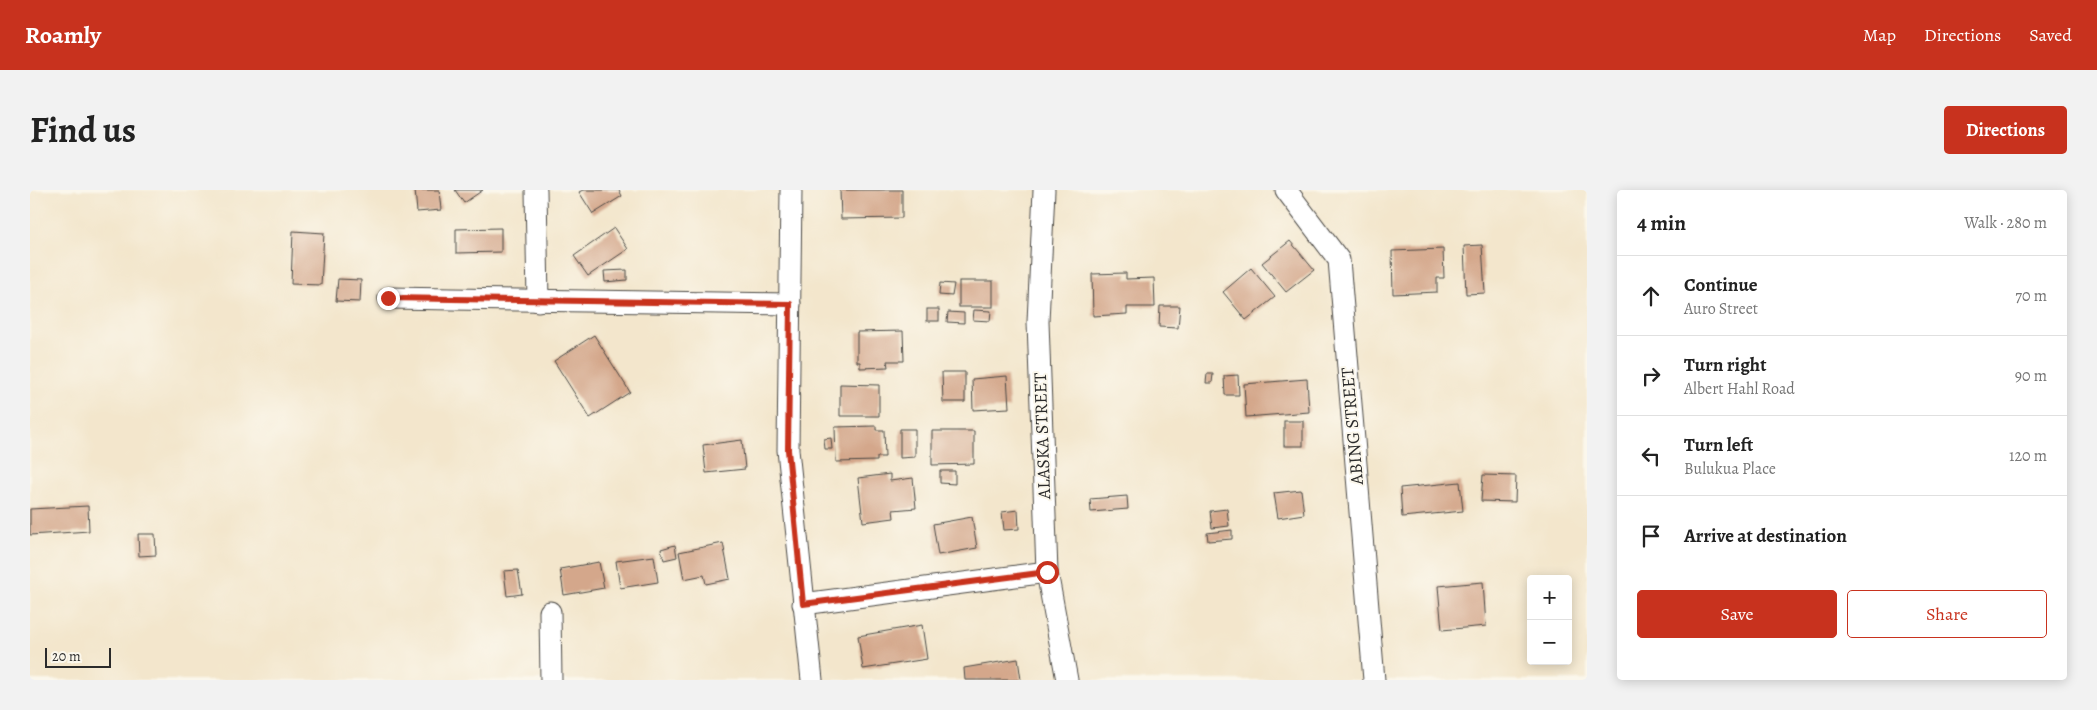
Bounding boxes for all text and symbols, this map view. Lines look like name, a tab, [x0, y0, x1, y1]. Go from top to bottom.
text: Roamly	[25, 19, 101, 51]
text: Map	[1863, 23, 1896, 47]
text: Directions	[1924, 23, 2001, 47]
text: Saved	[2029, 23, 2072, 47]
text: Find us	[30, 106, 136, 154]
button: Directions	[1944, 106, 2067, 154]
text: 4 min	[1637, 209, 1686, 237]
text: Walk · 280 m	[1964, 212, 2047, 234]
text: Continue	[1684, 272, 1758, 298]
icon: ahead	[1637, 282, 1665, 310]
text: 70 m	[2015, 285, 2047, 307]
route end	[377, 287, 400, 310]
text: Auro Street	[1684, 298, 1758, 320]
text: Turn right	[1684, 352, 1766, 378]
icon: right	[1637, 362, 1665, 390]
text: 90 m	[2015, 365, 2047, 387]
street label: ABING STREET	[1335, 366, 1369, 487]
street label: ALASKA STREET	[1028, 372, 1056, 501]
text: Albert Hahl Road	[1684, 378, 1795, 400]
text: Turn left	[1684, 432, 1753, 458]
icon: left	[1637, 442, 1665, 470]
text: 120 m	[2009, 445, 2047, 467]
text: Bulukua Place	[1684, 458, 1776, 480]
icon: arrive	[1637, 522, 1665, 550]
text: Arrive at destination	[1684, 523, 1847, 549]
route start	[1036, 561, 1059, 584]
map controls	[1527, 575, 1572, 665]
button: +	[1527, 575, 1572, 620]
button: Save	[1637, 590, 1837, 638]
button: Share	[1847, 590, 2047, 638]
button: −	[1527, 620, 1572, 665]
scale bar	[45, 645, 111, 668]
text: 20 m	[52, 647, 81, 666]

